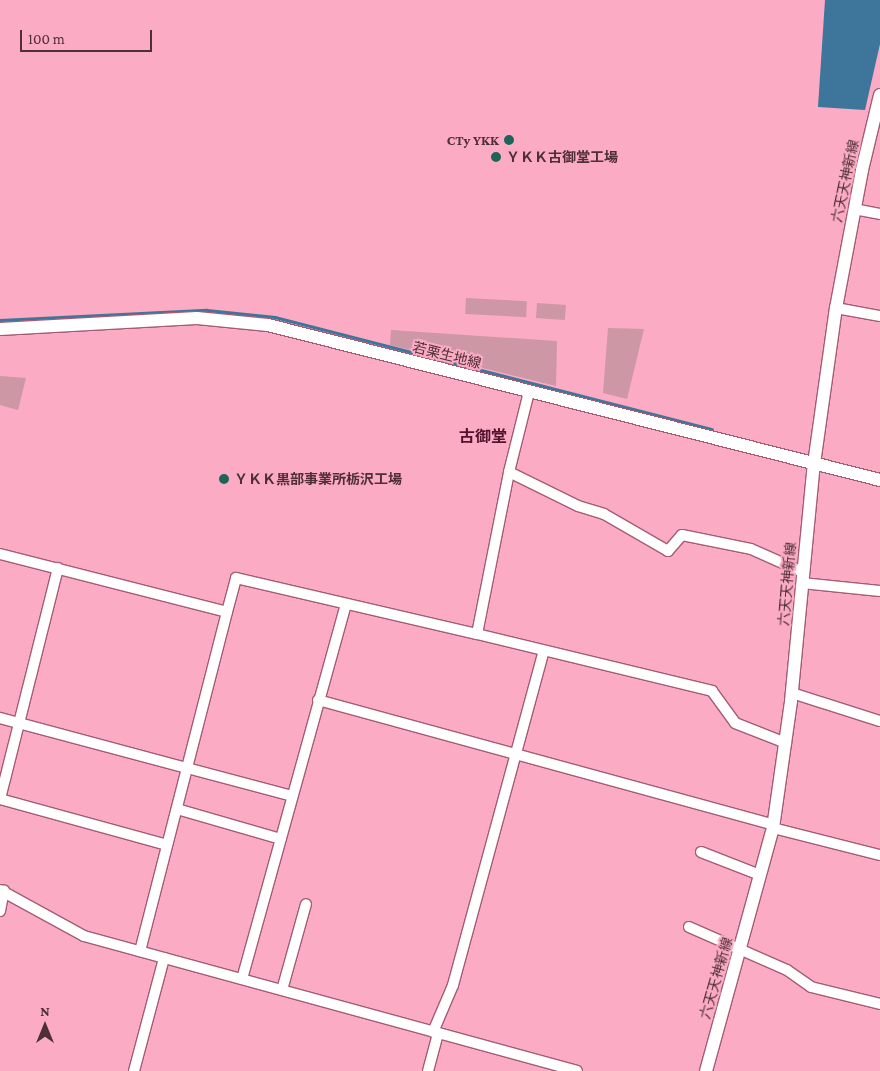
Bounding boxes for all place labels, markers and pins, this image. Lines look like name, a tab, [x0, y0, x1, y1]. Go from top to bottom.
place label: CTy YKK	[447, 132, 499, 148]
marker: CTy YKK	[503, 134, 515, 146]
place label: ＹＫＫ古御堂工場	[506, 149, 618, 165]
marker: ＹＫＫ古御堂工場	[490, 151, 502, 163]
place label: ＹＫＫ黒部事業所栃沢工場	[234, 471, 402, 487]
marker: ＹＫＫ黒部事業所栃沢工場	[218, 473, 230, 485]

